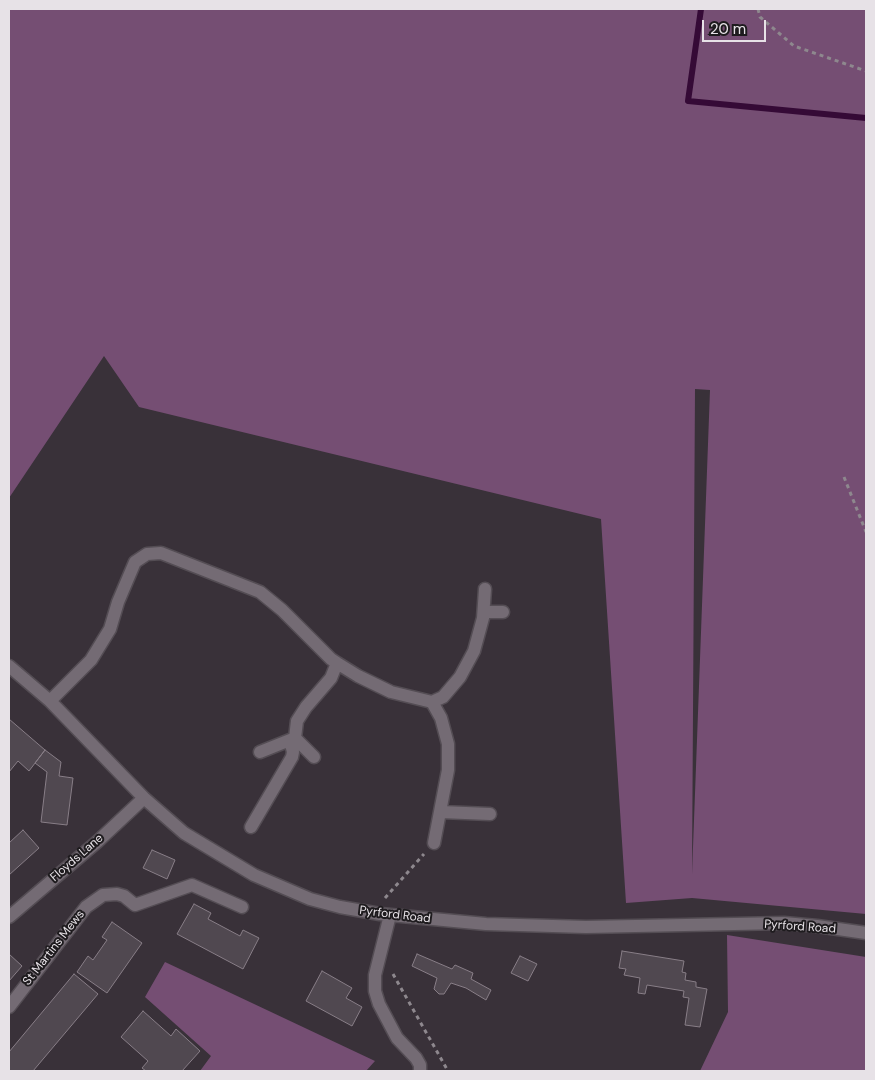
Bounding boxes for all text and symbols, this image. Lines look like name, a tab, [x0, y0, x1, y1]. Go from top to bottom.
scale bar	[705, 10, 769, 42]
text: 20 m	[710, 19, 746, 39]
street label: Floyds Lane	[48, 831, 106, 885]
street label: Pyrford Road	[358, 903, 432, 927]
street label: St Martins Mews	[20, 908, 88, 988]
street label: Pyrford Road	[764, 917, 836, 937]

